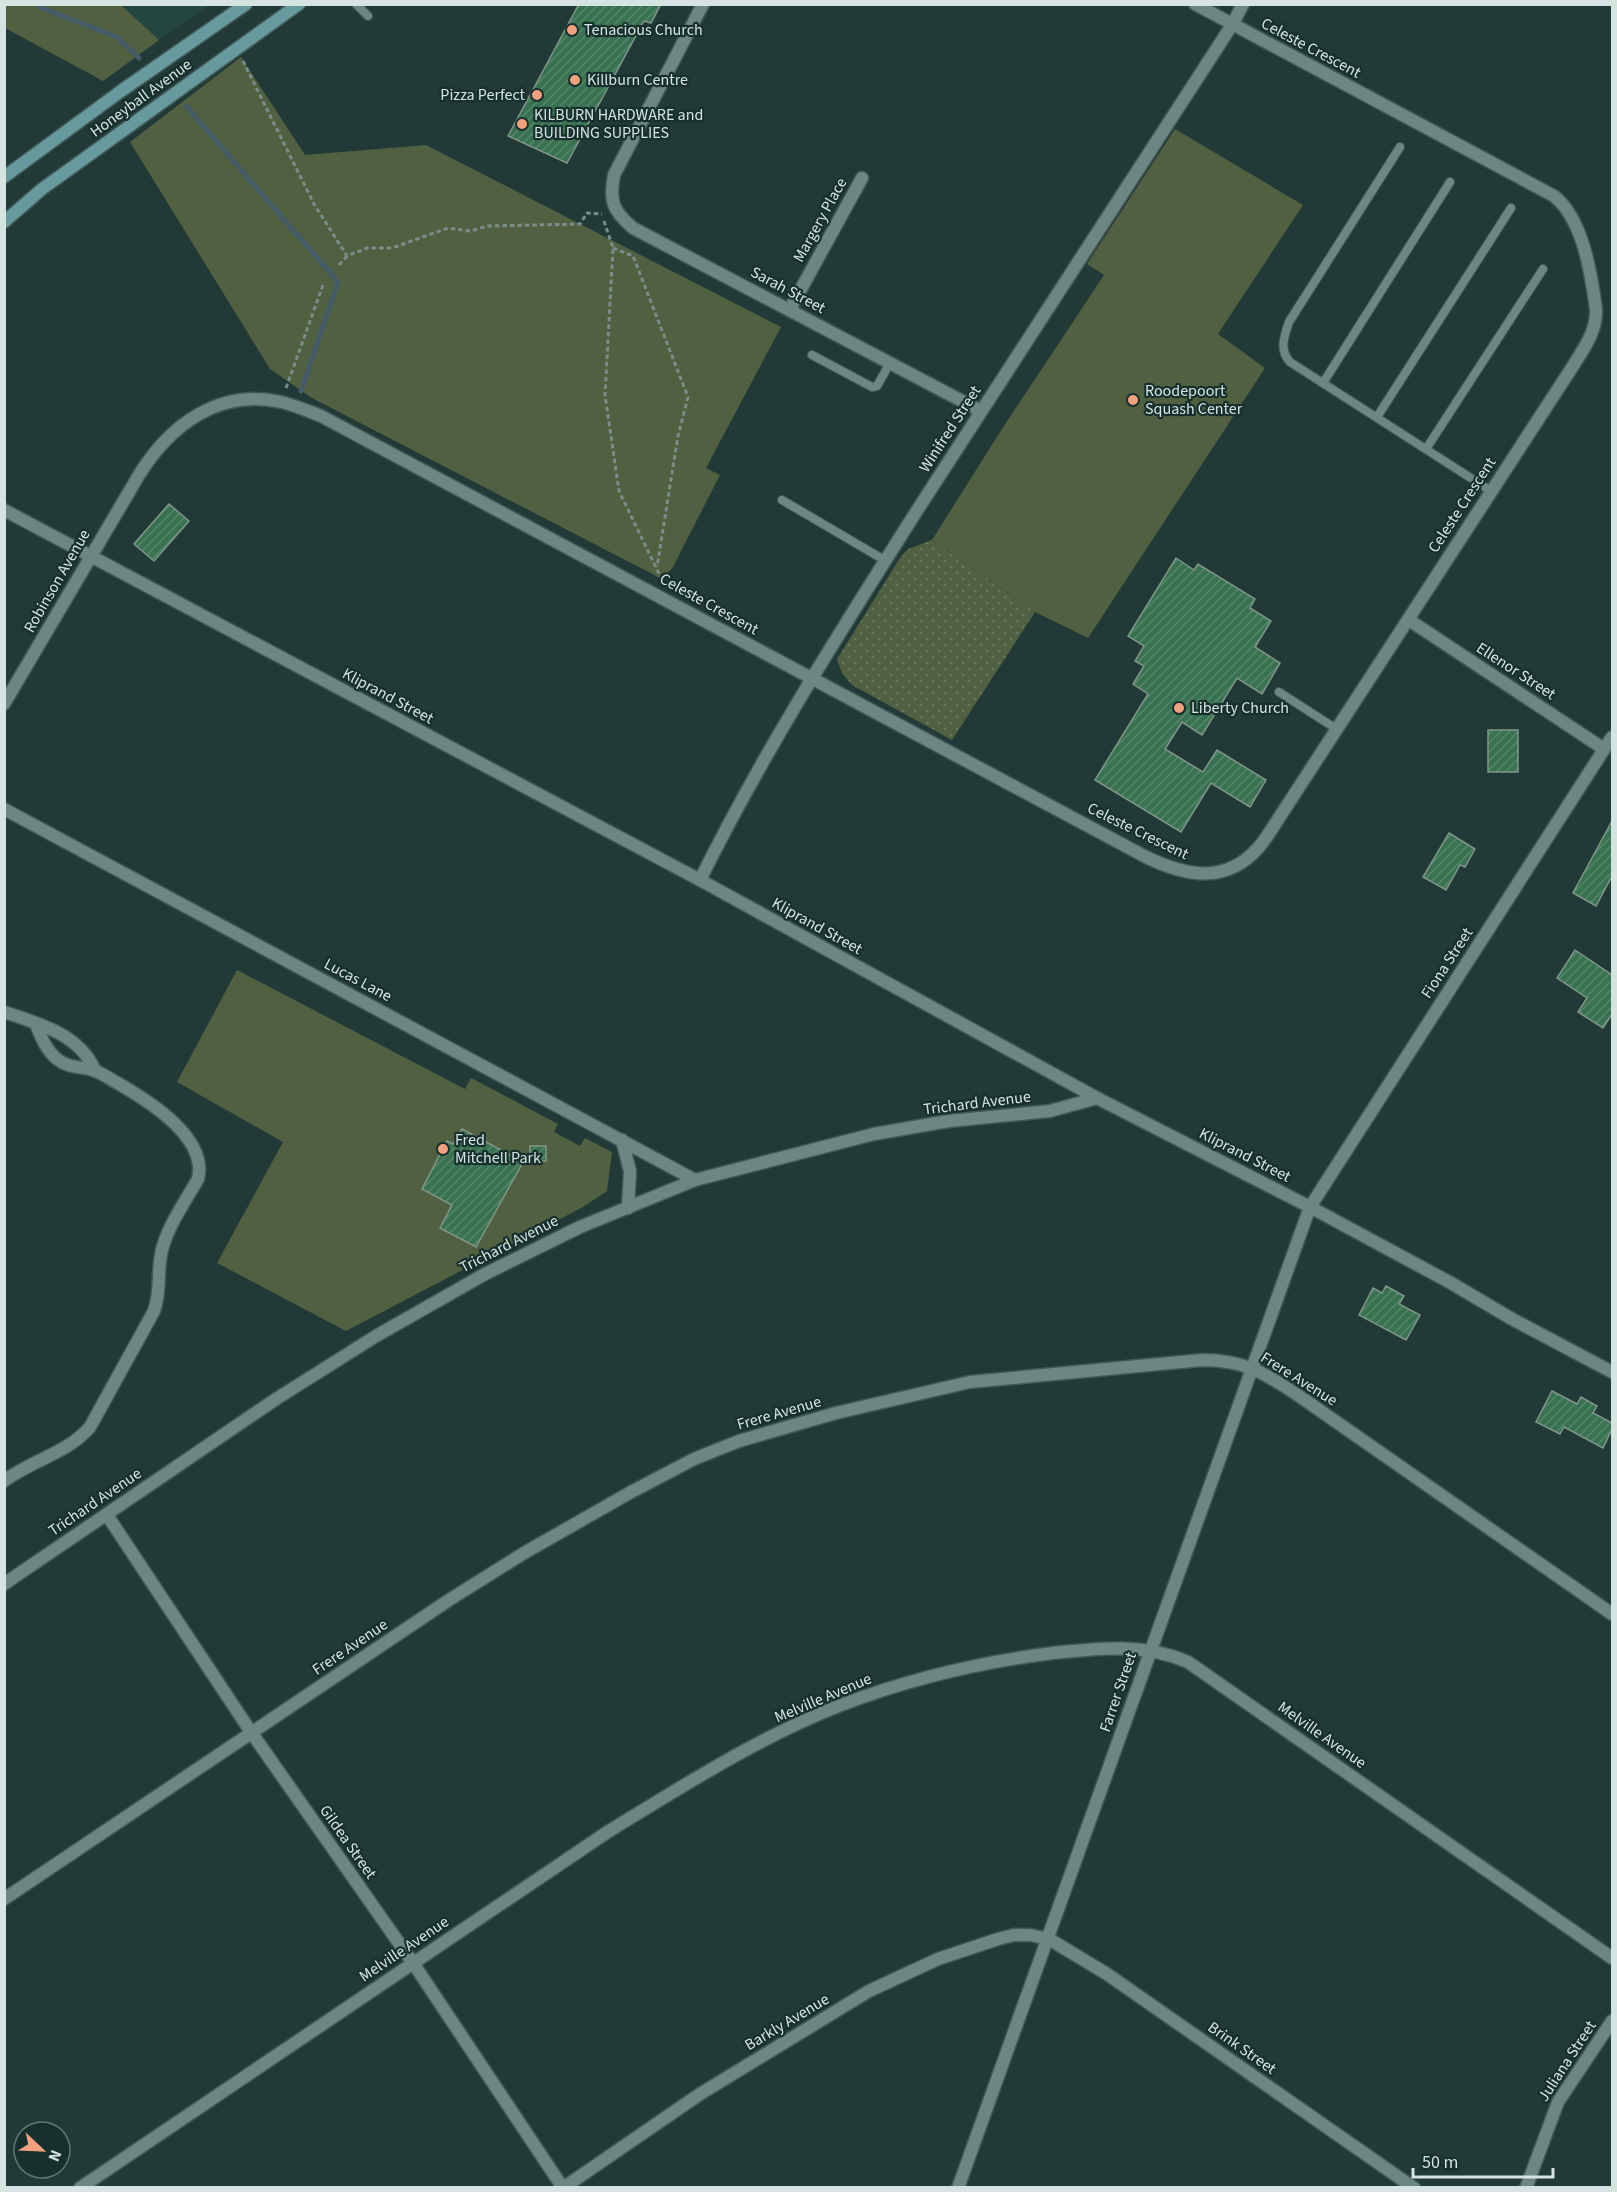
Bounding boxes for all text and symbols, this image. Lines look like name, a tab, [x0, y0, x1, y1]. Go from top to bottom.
street label: Celeste Crescent	[1257, 12, 1365, 84]
place label: Tenacious Church	[584, 19, 703, 41]
marker: Tenacious Church	[565, 23, 579, 37]
street label: Honeyball Avenue	[86, 54, 196, 142]
place label: Killburn Centre	[587, 69, 688, 91]
marker: Killburn Centre	[568, 73, 582, 87]
place label: Pizza Perfect	[440, 84, 526, 106]
marker: Pizza Perfect	[530, 88, 544, 102]
place label: KILBURN HARDWARE and BUILDING SUPPLIES	[534, 104, 703, 144]
marker: KILBURN HARDWARE and BUILDING SUPPLIES	[515, 117, 529, 131]
street label: Margery Place	[788, 174, 852, 266]
street label: Sarah Street	[747, 261, 830, 319]
place label: Roodepoort Squash Center	[1145, 380, 1243, 420]
street label: Winifred Street	[914, 381, 987, 477]
marker: Roodepoort Squash Center	[1126, 393, 1140, 407]
street label: Celeste Crescent	[1423, 452, 1502, 557]
street label: Robinson Avenue	[19, 525, 96, 637]
street label: Celeste Crescent	[656, 568, 763, 641]
street label: Ellenor Street	[1472, 637, 1561, 705]
street label: Kliprand Street	[339, 663, 438, 730]
place label: Liberty Church	[1191, 697, 1289, 719]
marker: Liberty Church	[1172, 701, 1186, 715]
street label: Celeste Crescent	[1084, 797, 1193, 865]
street label: Kliprand Street	[768, 892, 867, 960]
street label: Fiona Street	[1416, 923, 1478, 1003]
street label: Lucas Lane	[320, 953, 396, 1007]
street label: Trichard Avenue	[922, 1085, 1032, 1121]
street label: Kliprand Street	[1195, 1122, 1295, 1188]
place label: Fred Mitchell Park	[455, 1129, 541, 1169]
marker: Fred Mitchell Park	[436, 1142, 450, 1156]
street label: Trichard Avenue	[456, 1210, 562, 1278]
street label: Frere Avenue	[1256, 1347, 1342, 1411]
street label: Frere Avenue	[734, 1390, 824, 1436]
street label: Trichard Avenue	[44, 1463, 146, 1541]
street label: Frere Avenue	[308, 1614, 392, 1680]
street label: Farrer Street	[1094, 1649, 1142, 1735]
street label: Melville Avenue	[771, 1668, 875, 1728]
street label: Melville Avenue	[1273, 1696, 1371, 1774]
street label: Gildea Street	[314, 1801, 382, 1884]
street label: Melville Avenue	[355, 1911, 453, 1987]
street label: Barkly Avenue	[741, 1988, 833, 2056]
street label: Brink Street	[1203, 2016, 1281, 2080]
street label: Juliana Street	[1533, 2016, 1602, 2106]
north arrow	[12, 2120, 72, 2180]
scale bar	[1413, 2141, 1552, 2179]
text: N	[43, 2146, 67, 2165]
text: 50 m	[1422, 2150, 1458, 2175]

